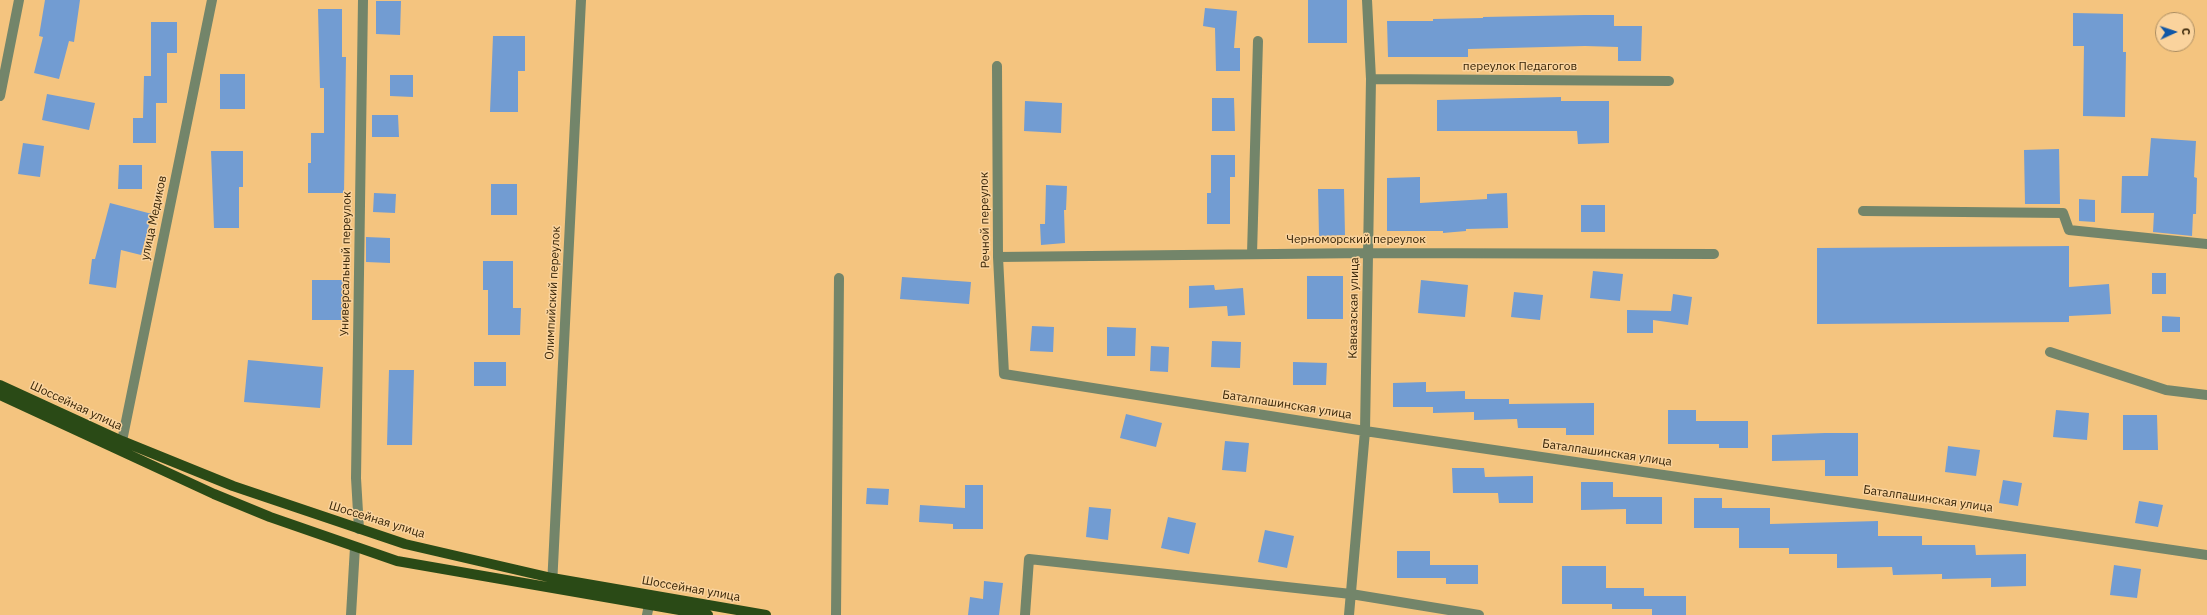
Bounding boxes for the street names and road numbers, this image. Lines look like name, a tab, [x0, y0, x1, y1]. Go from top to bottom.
street label: переулок Педагогов	[1463, 60, 1577, 74]
street label: Речной переулок	[977, 172, 993, 268]
street label: улица Медиков	[138, 174, 170, 262]
street label: Универсальный переулок	[338, 191, 354, 337]
street label: Олимпийский переулок	[542, 226, 564, 360]
street label: Черноморский переулок	[1286, 233, 1426, 247]
street label: Кавказская улица	[1346, 257, 1362, 359]
street label: Шоссейная улица	[28, 378, 124, 434]
street label: Баталпашинская улица	[1221, 388, 1353, 422]
street label: Баталпашинская улица	[1541, 437, 1673, 469]
street label: Баталпашинская улица	[1862, 483, 1994, 515]
street label: Шоссейная улица	[327, 499, 427, 541]
street label: Шоссейная улица	[641, 573, 741, 605]

